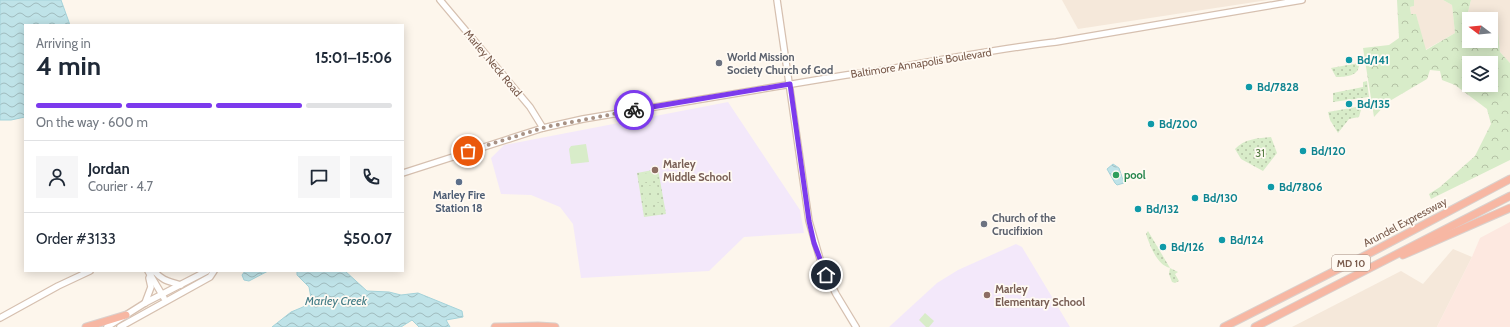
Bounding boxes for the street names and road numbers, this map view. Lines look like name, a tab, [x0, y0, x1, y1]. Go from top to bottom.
street label: Marley Neck Road	[461, 27, 525, 99]
street label: Baltimore Annapolis Boulevard	[849, 45, 993, 81]
street label: Arundel Expressway	[1361, 194, 1450, 250]
road number: MD 10	[1332, 255, 1370, 271]

